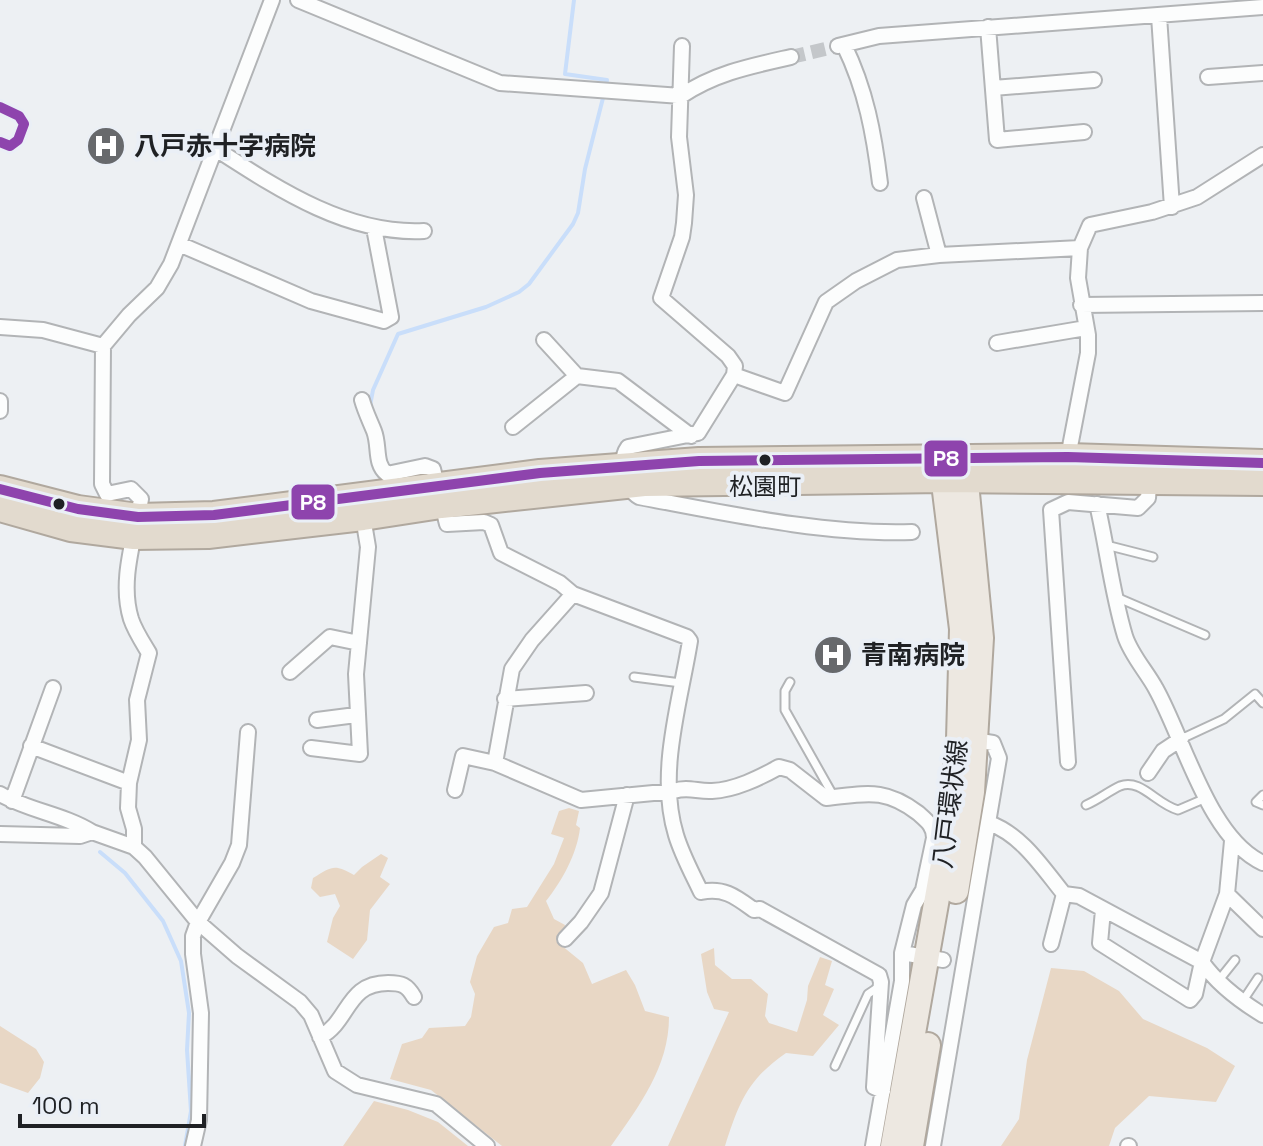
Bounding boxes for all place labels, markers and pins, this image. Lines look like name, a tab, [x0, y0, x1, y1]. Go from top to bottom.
hospital icon: 八戸赤十字病院	[85, 125, 127, 167]
place label: 八戸赤十字病院	[134, 129, 316, 163]
marker: 松園町	[757, 452, 773, 468]
place label: 松園町	[729, 471, 801, 502]
unlabelled marker	[51, 496, 67, 512]
hospital icon: 青南病院	[812, 634, 854, 676]
place label: 青南病院	[861, 638, 965, 672]

